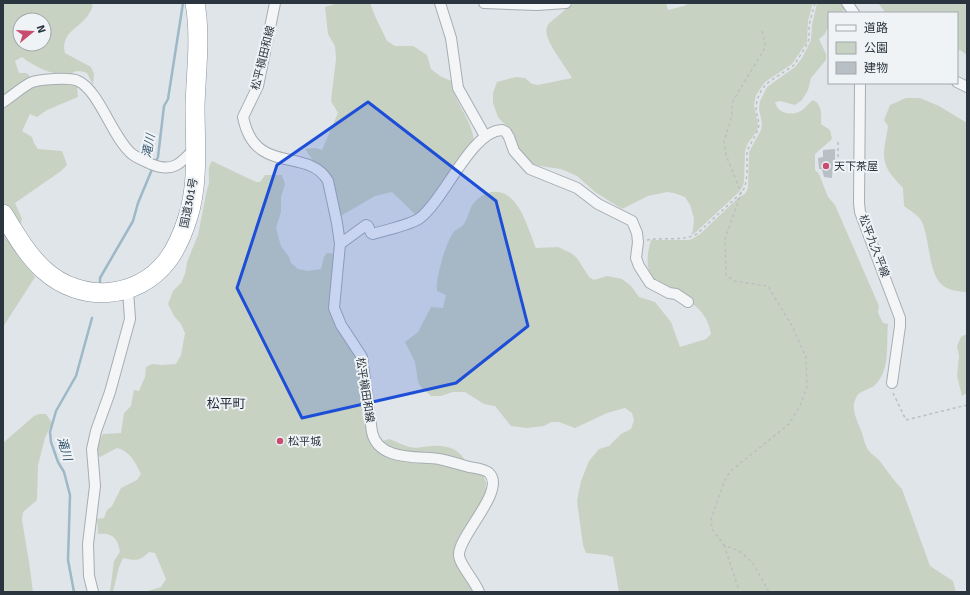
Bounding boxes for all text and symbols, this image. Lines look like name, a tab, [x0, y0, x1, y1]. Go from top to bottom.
north arrow	[12, 12, 52, 52]
legend	[828, 12, 958, 84]
text: 道路	[864, 21, 888, 36]
text: N	[34, 23, 48, 35]
street label: 松平槇田和線	[249, 24, 277, 92]
text: 公園	[864, 41, 888, 56]
text: 建物	[864, 61, 888, 76]
water label: 滝川	[139, 131, 159, 159]
place label: 天下茶屋	[834, 160, 878, 173]
marker: 天下茶屋	[821, 161, 831, 171]
street label: 国道301号	[178, 177, 200, 229]
street label: 松平九久平線	[856, 213, 892, 279]
street label: 松平槇田和線	[353, 356, 377, 424]
district label: 松平町	[206, 396, 246, 412]
water label: 滝川	[53, 435, 75, 465]
place label: 松平城	[288, 435, 321, 448]
marker: 松平城	[275, 436, 285, 446]

